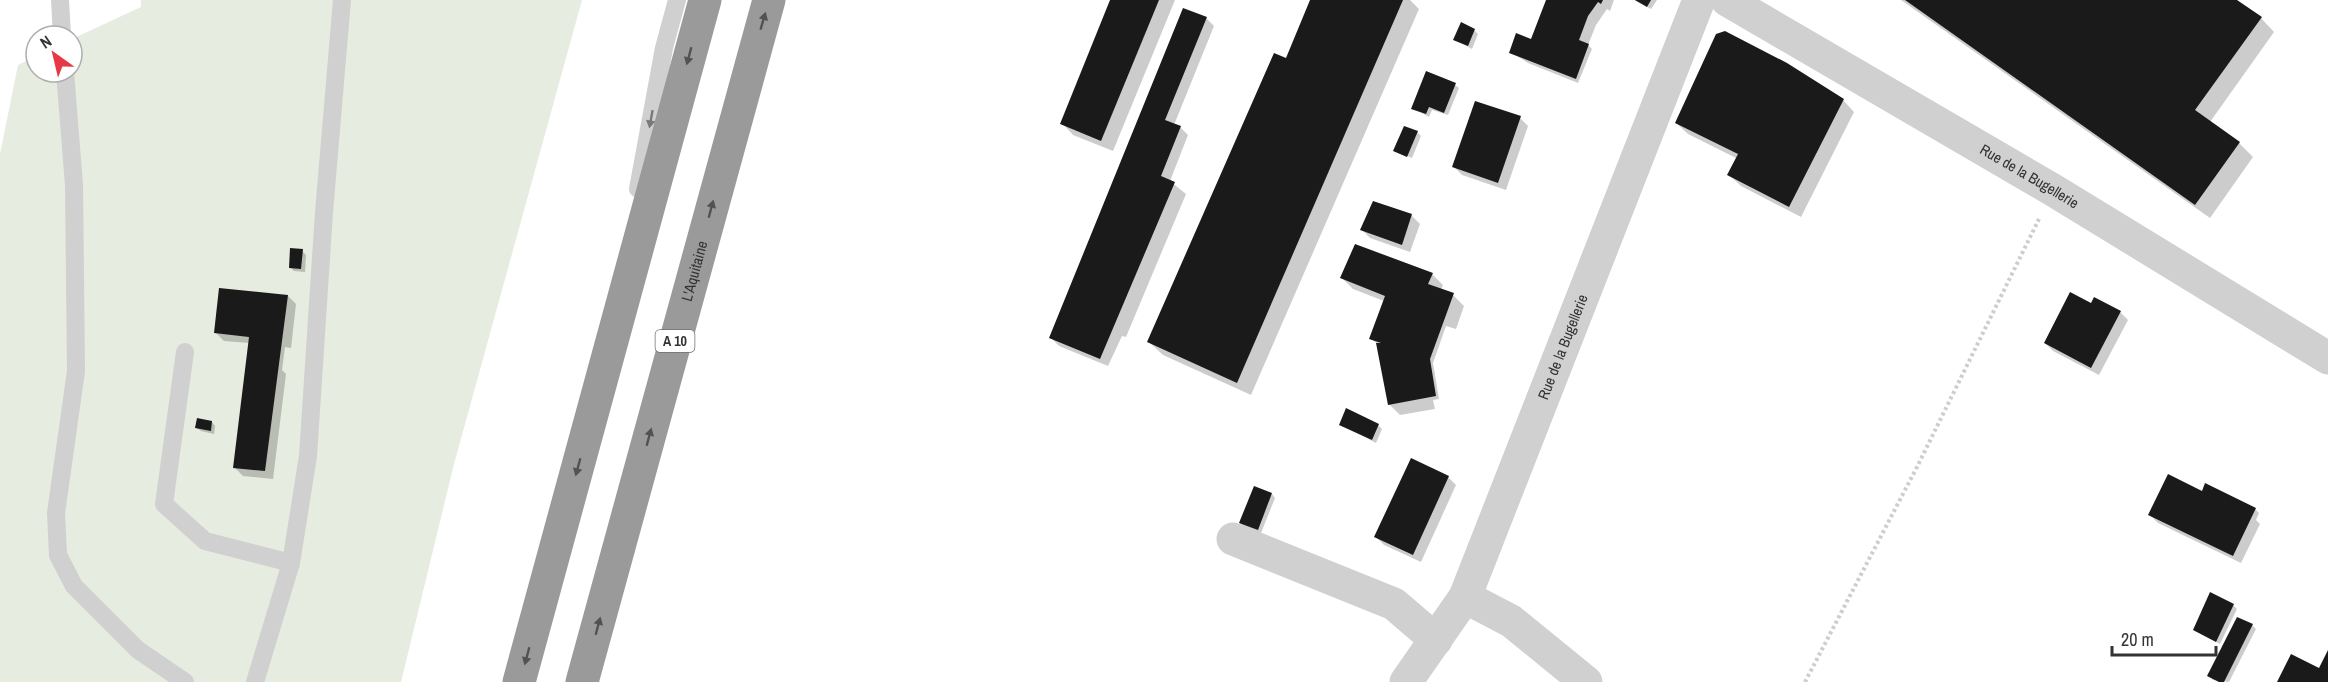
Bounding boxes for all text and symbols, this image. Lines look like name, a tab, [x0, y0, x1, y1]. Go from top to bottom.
one-way arrow	[759, 12, 768, 30]
north arrow	[24, 24, 84, 84]
text: N	[36, 30, 56, 53]
one-way arrow	[684, 47, 694, 65]
one-way arrow	[646, 109, 655, 128]
street label: Rue de la Bugellerie	[1976, 139, 2083, 213]
one-way arrow	[707, 200, 717, 218]
street label: L'Aquitaine	[676, 238, 713, 304]
street label: Rue de la Bugellerie	[1532, 291, 1593, 403]
road number: A 10	[656, 330, 694, 352]
one-way arrow	[645, 428, 654, 446]
one-way arrow	[572, 458, 582, 477]
one-way arrow	[594, 616, 603, 634]
scale bar	[2112, 619, 2216, 657]
text: 20 m	[2121, 627, 2154, 652]
one-way arrow	[521, 646, 531, 665]

